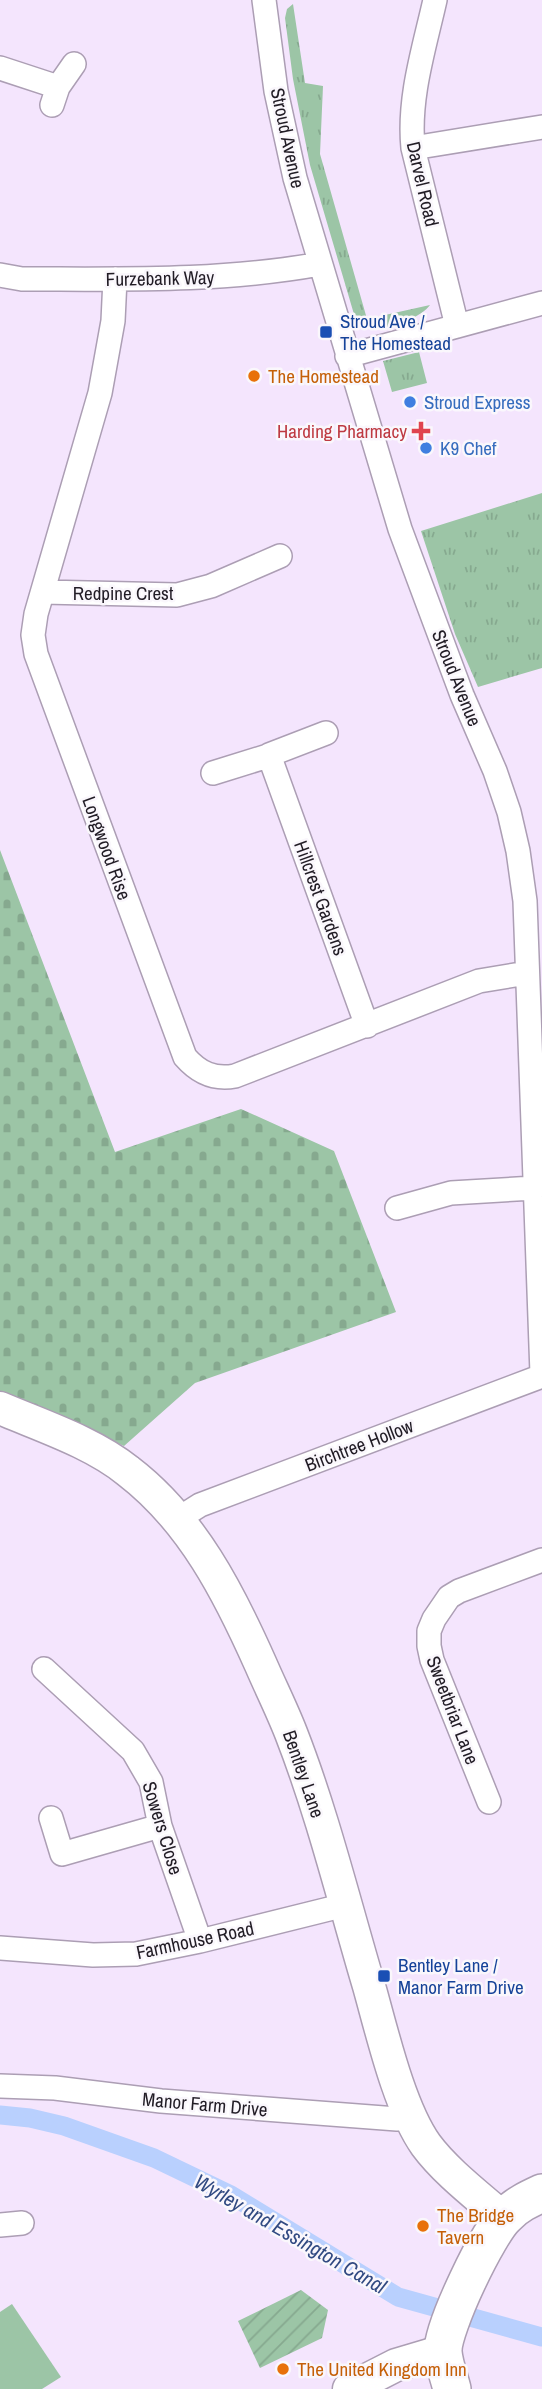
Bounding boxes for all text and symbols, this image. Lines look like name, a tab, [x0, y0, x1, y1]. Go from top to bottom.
street label: Stroud Avenue	[265, 85, 311, 191]
street label: Darvel Road	[401, 139, 445, 229]
street label: Furzebank Way	[106, 264, 215, 292]
place label: Stroud Ave / The Homestead	[340, 308, 451, 356]
marker: Stroud Ave / The Homestead	[318, 324, 334, 340]
place label: The Homestead	[268, 363, 379, 389]
marker: The Homestead	[246, 368, 262, 384]
place label: Stroud Express	[424, 389, 531, 415]
marker: Stroud Express	[402, 394, 418, 410]
place label: Harding Pharmacy	[277, 418, 407, 444]
marker: Harding Pharmacy	[413, 423, 429, 439]
place label: K9 Chef	[440, 435, 497, 461]
marker: K9 Chef	[418, 440, 434, 456]
street label: Redpine Crest	[73, 580, 174, 606]
street label: Stroud Avenue	[426, 626, 488, 730]
street label: Longwood Rise	[76, 793, 138, 903]
street label: Hillcrest Gardens	[288, 837, 354, 959]
street label: Birchtree Hollow	[301, 1412, 418, 1478]
street label: Sweetbriar Lane	[420, 1652, 486, 1768]
street label: Bentley Lane	[277, 1727, 331, 1821]
street label: Sowers Close	[137, 1778, 189, 1878]
street label: Farmhouse Road	[134, 1915, 256, 1965]
place label: Bentley Lane / Manor Farm Drive	[398, 1952, 524, 2000]
marker: Bentley Lane / Manor Farm Drive	[376, 1968, 392, 1984]
street label: Manor Farm Drive	[141, 2086, 269, 2122]
water label: Wyrley and Essington Canal	[189, 2167, 393, 2301]
place label: The Bridge Tavern	[437, 2202, 514, 2250]
marker: The Bridge Tavern	[415, 2218, 431, 2234]
place label: The United Kingdom Inn	[297, 2356, 467, 2382]
marker: The United Kingdom Inn	[275, 2361, 291, 2377]

